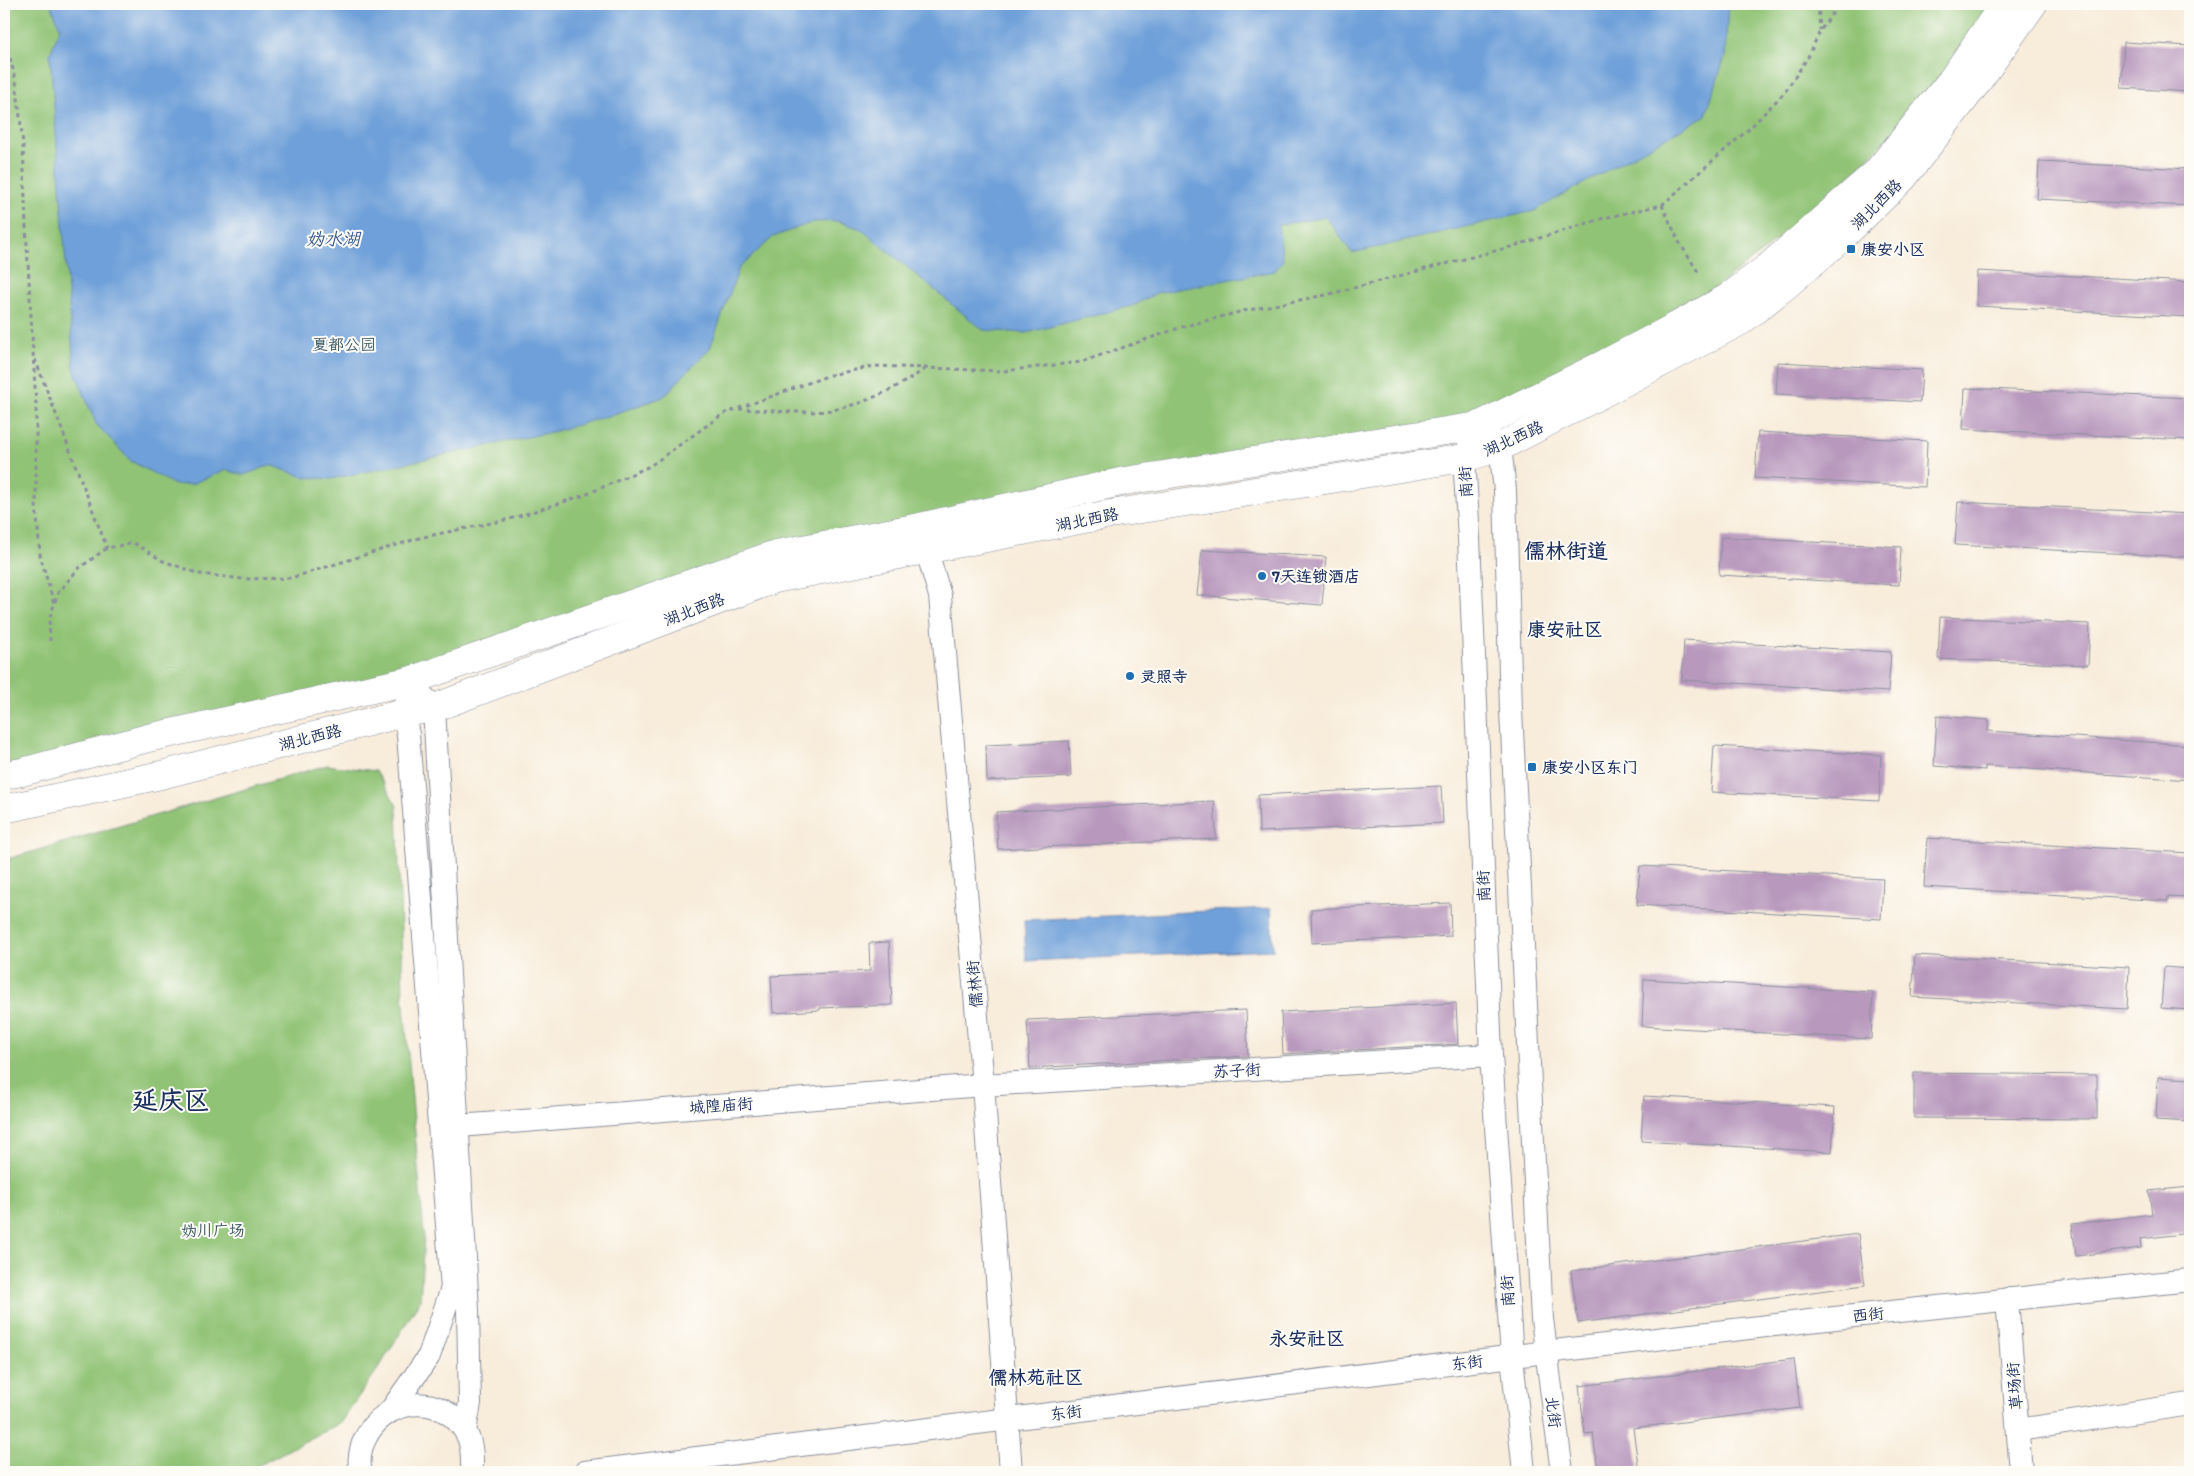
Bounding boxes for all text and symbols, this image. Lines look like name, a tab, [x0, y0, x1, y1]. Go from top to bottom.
street label: 湖北西路	[1847, 175, 1906, 234]
water label: 妫水湖	[306, 228, 362, 250]
place label: 康安小区	[1861, 240, 1925, 259]
marker: 康安小区	[1845, 243, 1857, 255]
park label: 夏都公园	[312, 335, 376, 354]
street label: 湖北西路	[1480, 417, 1546, 460]
street label: 南街	[1455, 465, 1476, 499]
street label: 湖北西路	[1054, 504, 1120, 535]
district label: 儒林街道	[1524, 538, 1608, 563]
place label: 7天连锁酒店	[1271, 567, 1360, 586]
marker: 7天连锁酒店	[1256, 570, 1268, 582]
street label: 湖北西路	[661, 589, 727, 630]
district label: 康安社区	[1527, 618, 1603, 641]
place label: 灵照寺	[1140, 667, 1188, 686]
marker: 灵照寺	[1124, 670, 1136, 682]
street label: 湖北西路	[277, 721, 343, 754]
place label: 康安小区东门	[1542, 758, 1638, 777]
marker: 康安小区东门	[1526, 761, 1538, 773]
street label: 南街	[1473, 869, 1494, 902]
street label: 儒林街	[963, 959, 986, 1009]
street label: 苏子街	[1213, 1060, 1261, 1081]
district label: 延庆区	[132, 1084, 210, 1116]
street label: 城隍庙街	[688, 1094, 754, 1117]
park label: 妫川广场	[181, 1221, 245, 1240]
street label: 南街	[1497, 1274, 1518, 1308]
street label: 西街	[1851, 1303, 1885, 1326]
district label: 永安社区	[1269, 1327, 1345, 1350]
street label: 东街	[1450, 1351, 1484, 1374]
street label: 草场街	[2003, 1361, 2026, 1411]
district label: 儒林苑社区	[988, 1366, 1084, 1389]
street label: 北街	[1542, 1395, 1565, 1429]
street label: 东街	[1049, 1401, 1083, 1424]

